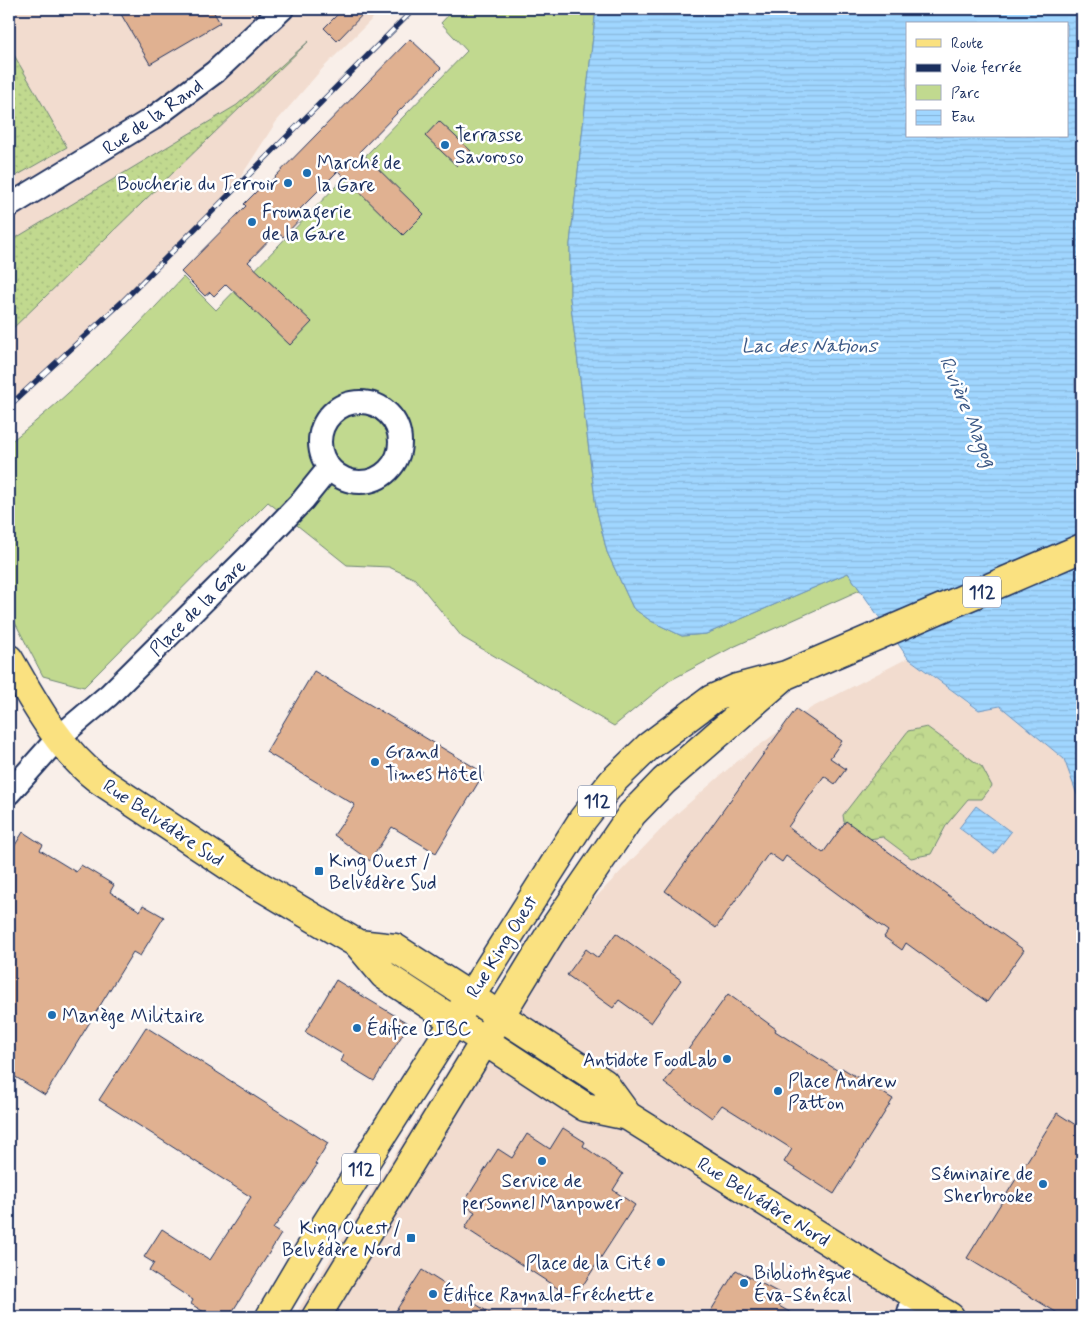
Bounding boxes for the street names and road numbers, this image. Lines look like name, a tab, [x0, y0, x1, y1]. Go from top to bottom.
street label: Rue de la Rand	[98, 73, 208, 161]
street label: Place de la Gare	[144, 554, 252, 662]
road number: 112	[963, 576, 1001, 608]
street label: Rue Belvédère Sud	[98, 774, 228, 873]
road number: 112	[578, 786, 616, 816]
street label: Rue King Ouest	[461, 891, 545, 1004]
street label: Rue Belvédère Nord	[692, 1151, 834, 1253]
road number: 112	[342, 1154, 380, 1184]

